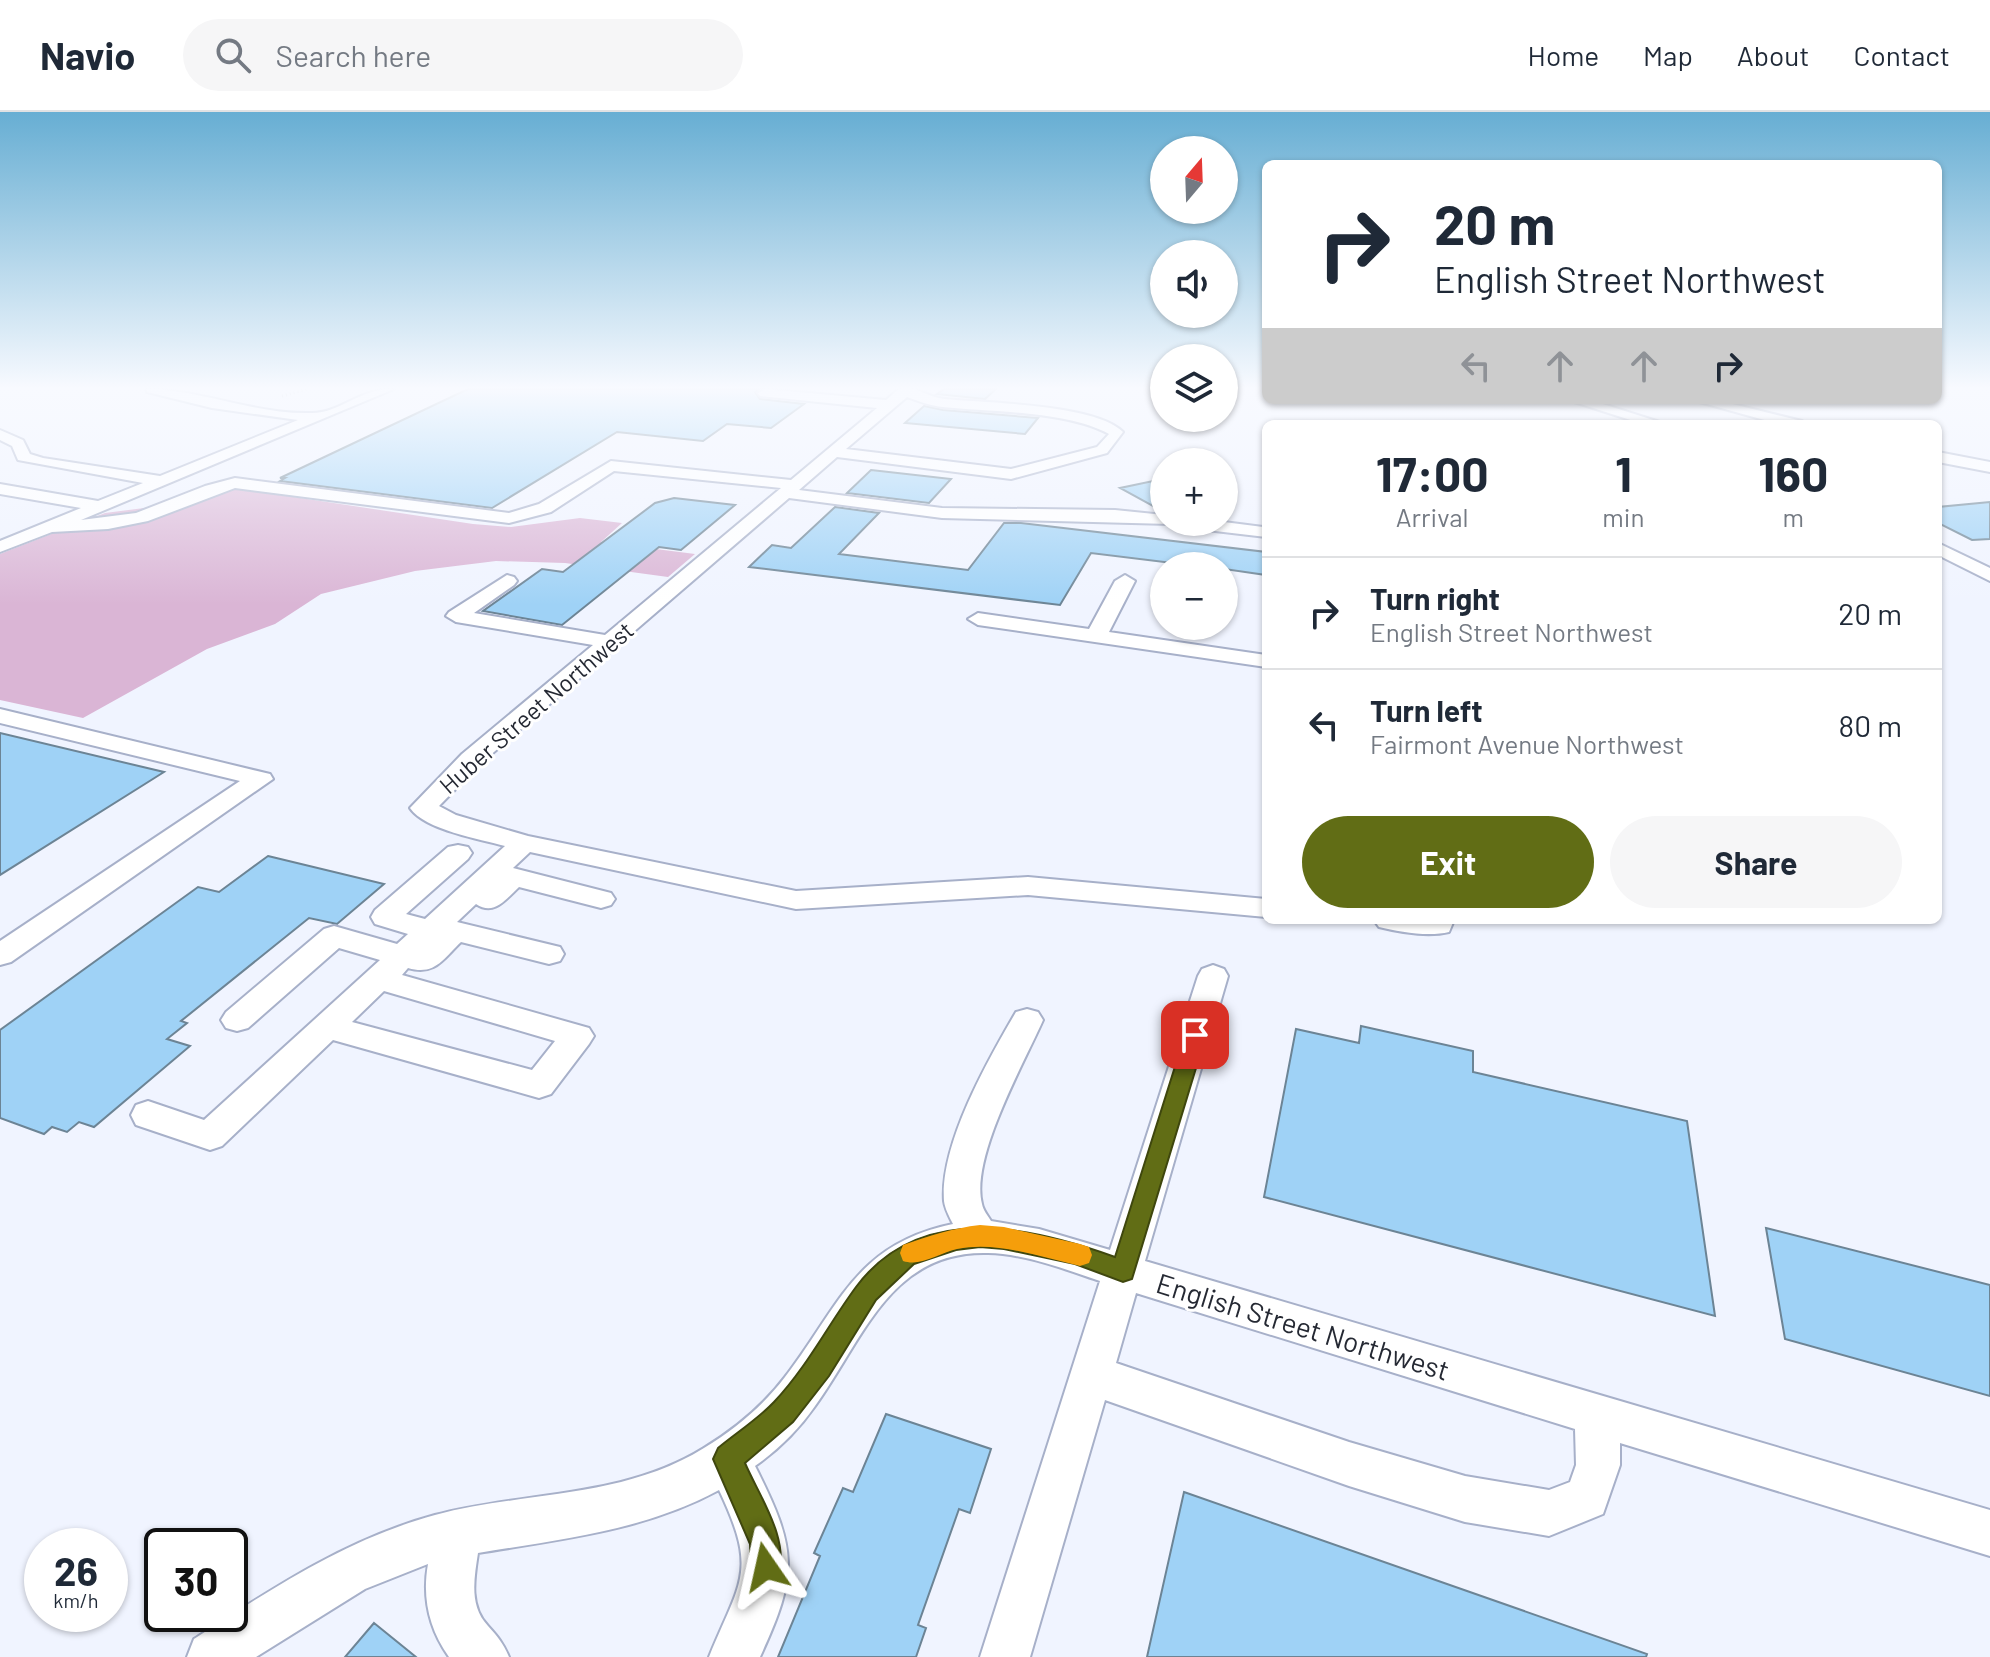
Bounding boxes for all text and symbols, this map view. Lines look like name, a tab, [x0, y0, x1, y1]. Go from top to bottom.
search box	[183, 19, 743, 91]
text: Navio	[40, 32, 135, 78]
icon: search	[211, 33, 255, 77]
text: Search here	[275, 37, 431, 73]
text: Home	[1528, 38, 1599, 72]
text: Map	[1643, 38, 1693, 72]
text: About	[1737, 38, 1809, 72]
text: Contact	[1853, 38, 1950, 72]
north arrow	[1150, 136, 1238, 224]
map controls	[1150, 136, 1238, 640]
text: 20 m	[1434, 189, 1555, 256]
icon: right	[1302, 192, 1406, 296]
button: sound	[1150, 240, 1238, 328]
text: English Street Northwest	[1434, 257, 1826, 300]
button: layers	[1150, 344, 1238, 432]
icon: left	[1454, 344, 1498, 388]
icon: ahead	[1538, 344, 1582, 388]
icon: ahead	[1622, 344, 1666, 388]
icon: right	[1706, 344, 1750, 388]
text: 17:00	[1376, 444, 1489, 502]
text: 1	[1615, 444, 1632, 502]
text: 160	[1758, 444, 1828, 502]
button: +	[1150, 448, 1238, 536]
text: Arrival	[1396, 501, 1469, 532]
text: min	[1602, 501, 1645, 532]
text: m	[1782, 501, 1804, 532]
button: −	[1150, 552, 1238, 640]
text: Turn right	[1370, 580, 1500, 616]
icon: right	[1302, 591, 1346, 635]
text: 20 m	[1838, 595, 1902, 631]
street label: Huber Street Northwest	[433, 615, 639, 799]
text: English Street Northwest	[1370, 616, 1653, 647]
text: Turn left	[1370, 692, 1483, 728]
icon: left	[1302, 703, 1346, 747]
text: 80 m	[1839, 707, 1902, 743]
text: Fairmont Avenue Northwest	[1370, 728, 1684, 759]
button: Exit	[1302, 816, 1594, 908]
button: Share	[1610, 816, 1902, 908]
pin	[1161, 1001, 1229, 1069]
icon: arrive	[1173, 1013, 1217, 1057]
street label: English Street Northwest	[1152, 1265, 1454, 1387]
position arrow	[724, 1525, 808, 1609]
speed limit sign: 30	[144, 1528, 248, 1632]
text: 26	[54, 1546, 98, 1594]
text: km/h	[53, 1588, 99, 1612]

